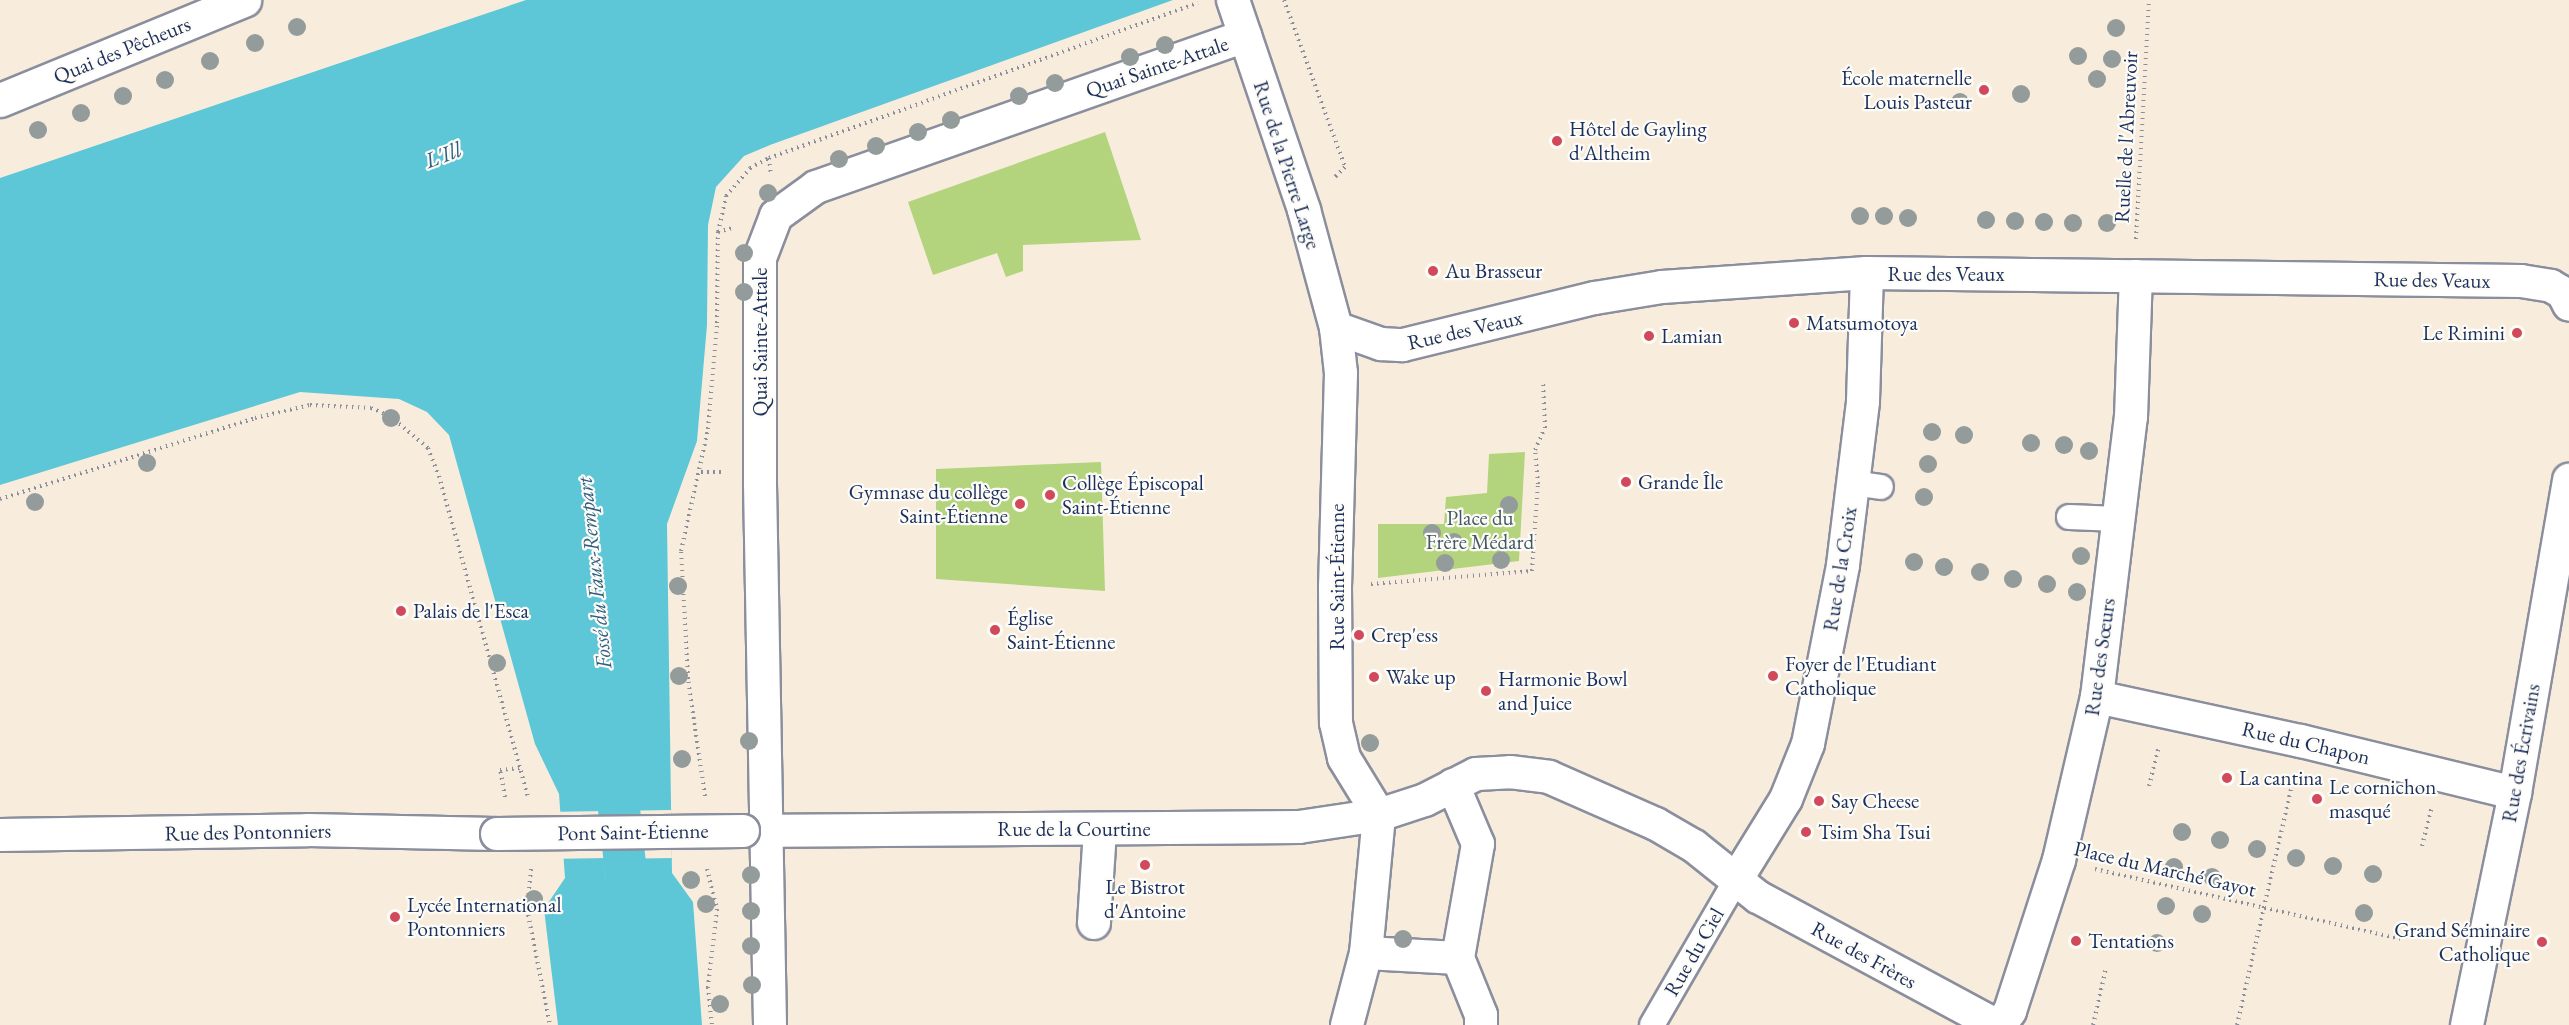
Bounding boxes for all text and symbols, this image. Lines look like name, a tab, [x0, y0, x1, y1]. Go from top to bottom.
street label: Quai des Pêcheurs	[50, 11, 194, 89]
street label: Quai Sainte-Attale	[1082, 31, 1232, 103]
street label: Ruelle de l'Abreuvoir	[2109, 51, 2143, 223]
place label: École maternelle Louis Pasteur	[1841, 65, 1972, 115]
street label: Rue de la Pierre Large	[1248, 78, 1326, 252]
marker: École maternelle Louis Pasteur	[1977, 83, 1991, 97]
place label: Hôtel de Gayling d'Altheim	[1569, 116, 1707, 166]
marker: Hôtel de Gayling d'Altheim	[1550, 134, 1564, 148]
water label: L'Ill	[421, 136, 465, 174]
place label: Au Brasseur	[1445, 258, 1542, 284]
street label: Rue des Veaux	[1888, 261, 2004, 287]
marker: Au Brasseur	[1426, 264, 1440, 278]
street label: Rue des Veaux	[2373, 266, 2491, 294]
street label: Quai Sainte-Attale	[747, 267, 773, 417]
street label: Rue des Veaux	[1405, 305, 1525, 355]
place label: Matsumotoya	[1806, 310, 1918, 336]
marker: Matsumotoya	[1787, 316, 1801, 330]
place label: Le Rimini	[2423, 320, 2505, 346]
place label: Lamian	[1661, 323, 1723, 349]
marker: Le Rimini	[2510, 326, 2524, 340]
marker: Lamian	[1642, 329, 1656, 343]
place label: Grande Île	[1638, 469, 1723, 495]
place label: Collège Épiscopal Saint-Étienne	[1062, 470, 1204, 520]
marker: Grande Île	[1619, 475, 1633, 489]
water label: Fossé du Faux-Rempart	[571, 476, 617, 670]
place label: Gymnase du collège Saint-Étienne	[849, 479, 1008, 529]
marker: Collège Épiscopal Saint-Étienne	[1043, 488, 1057, 502]
marker: Gymnase du collège Saint-Étienne	[1013, 497, 1027, 511]
street label: Rue Saint-Étienne	[1324, 504, 1350, 650]
park label: Place du Frère Médard	[1426, 505, 1534, 555]
street label: Rue de la Croix	[1818, 505, 1862, 633]
street label: Rue des Sœurs	[2079, 596, 2121, 718]
place label: Palais de l'Esca	[413, 598, 529, 624]
marker: Palais de l'Esca	[394, 604, 408, 618]
place label: Église Saint-Étienne	[1007, 605, 1115, 655]
place label: Crep'ess	[1371, 622, 1438, 648]
marker: Église Saint-Étienne	[988, 623, 1002, 637]
marker: Crep'ess	[1352, 628, 1366, 642]
place label: Foyer de l'Etudiant Catholique	[1785, 651, 1936, 701]
place label: Wake up	[1386, 664, 1456, 690]
place label: Harmonie Bowl and Juice	[1498, 666, 1628, 716]
marker: Foyer de l'Etudiant Catholique	[1766, 669, 1780, 683]
marker: Wake up	[1367, 670, 1381, 684]
street label: Rue des Écrivains	[2496, 682, 2546, 824]
marker: Harmonie Bowl and Juice	[1479, 684, 1493, 698]
street label: Rue du Chapon	[2239, 716, 2373, 770]
place label: La cantina	[2239, 765, 2323, 791]
marker: La cantina	[2220, 771, 2234, 785]
place label: Le cornichon masqué	[2329, 774, 2436, 824]
place label: Say Cheese	[1831, 788, 1919, 814]
marker: Le cornichon masqué	[2310, 792, 2324, 806]
marker: Say Cheese	[1812, 794, 1826, 808]
street label: Rue de la Courtine	[997, 816, 1151, 842]
street label: Rue des Pontonniers	[165, 818, 331, 846]
street label: Pont Saint-Étienne	[557, 818, 709, 846]
place label: Tsim Sha Tsui	[1818, 819, 1931, 845]
marker: Tsim Sha Tsui	[1799, 825, 1813, 839]
street label: Place du Marché Gayot	[2071, 836, 2259, 902]
marker: Le Bistrot d'Antoine	[1138, 858, 1152, 872]
place label: Le Bistrot d'Antoine	[1104, 874, 1186, 924]
place label: Lycée International Pontonniers	[407, 892, 562, 942]
street label: Rue du Ciel	[1659, 903, 1729, 1001]
marker: Lycée International Pontonniers	[388, 910, 402, 924]
street label: Rue des Frères	[1807, 916, 1921, 994]
place label: Grand Séminaire Catholique	[2394, 917, 2530, 967]
place label: Tentations	[2088, 928, 2174, 954]
marker: Tentations	[2069, 934, 2083, 948]
marker: Grand Séminaire Catholique	[2535, 935, 2549, 949]

